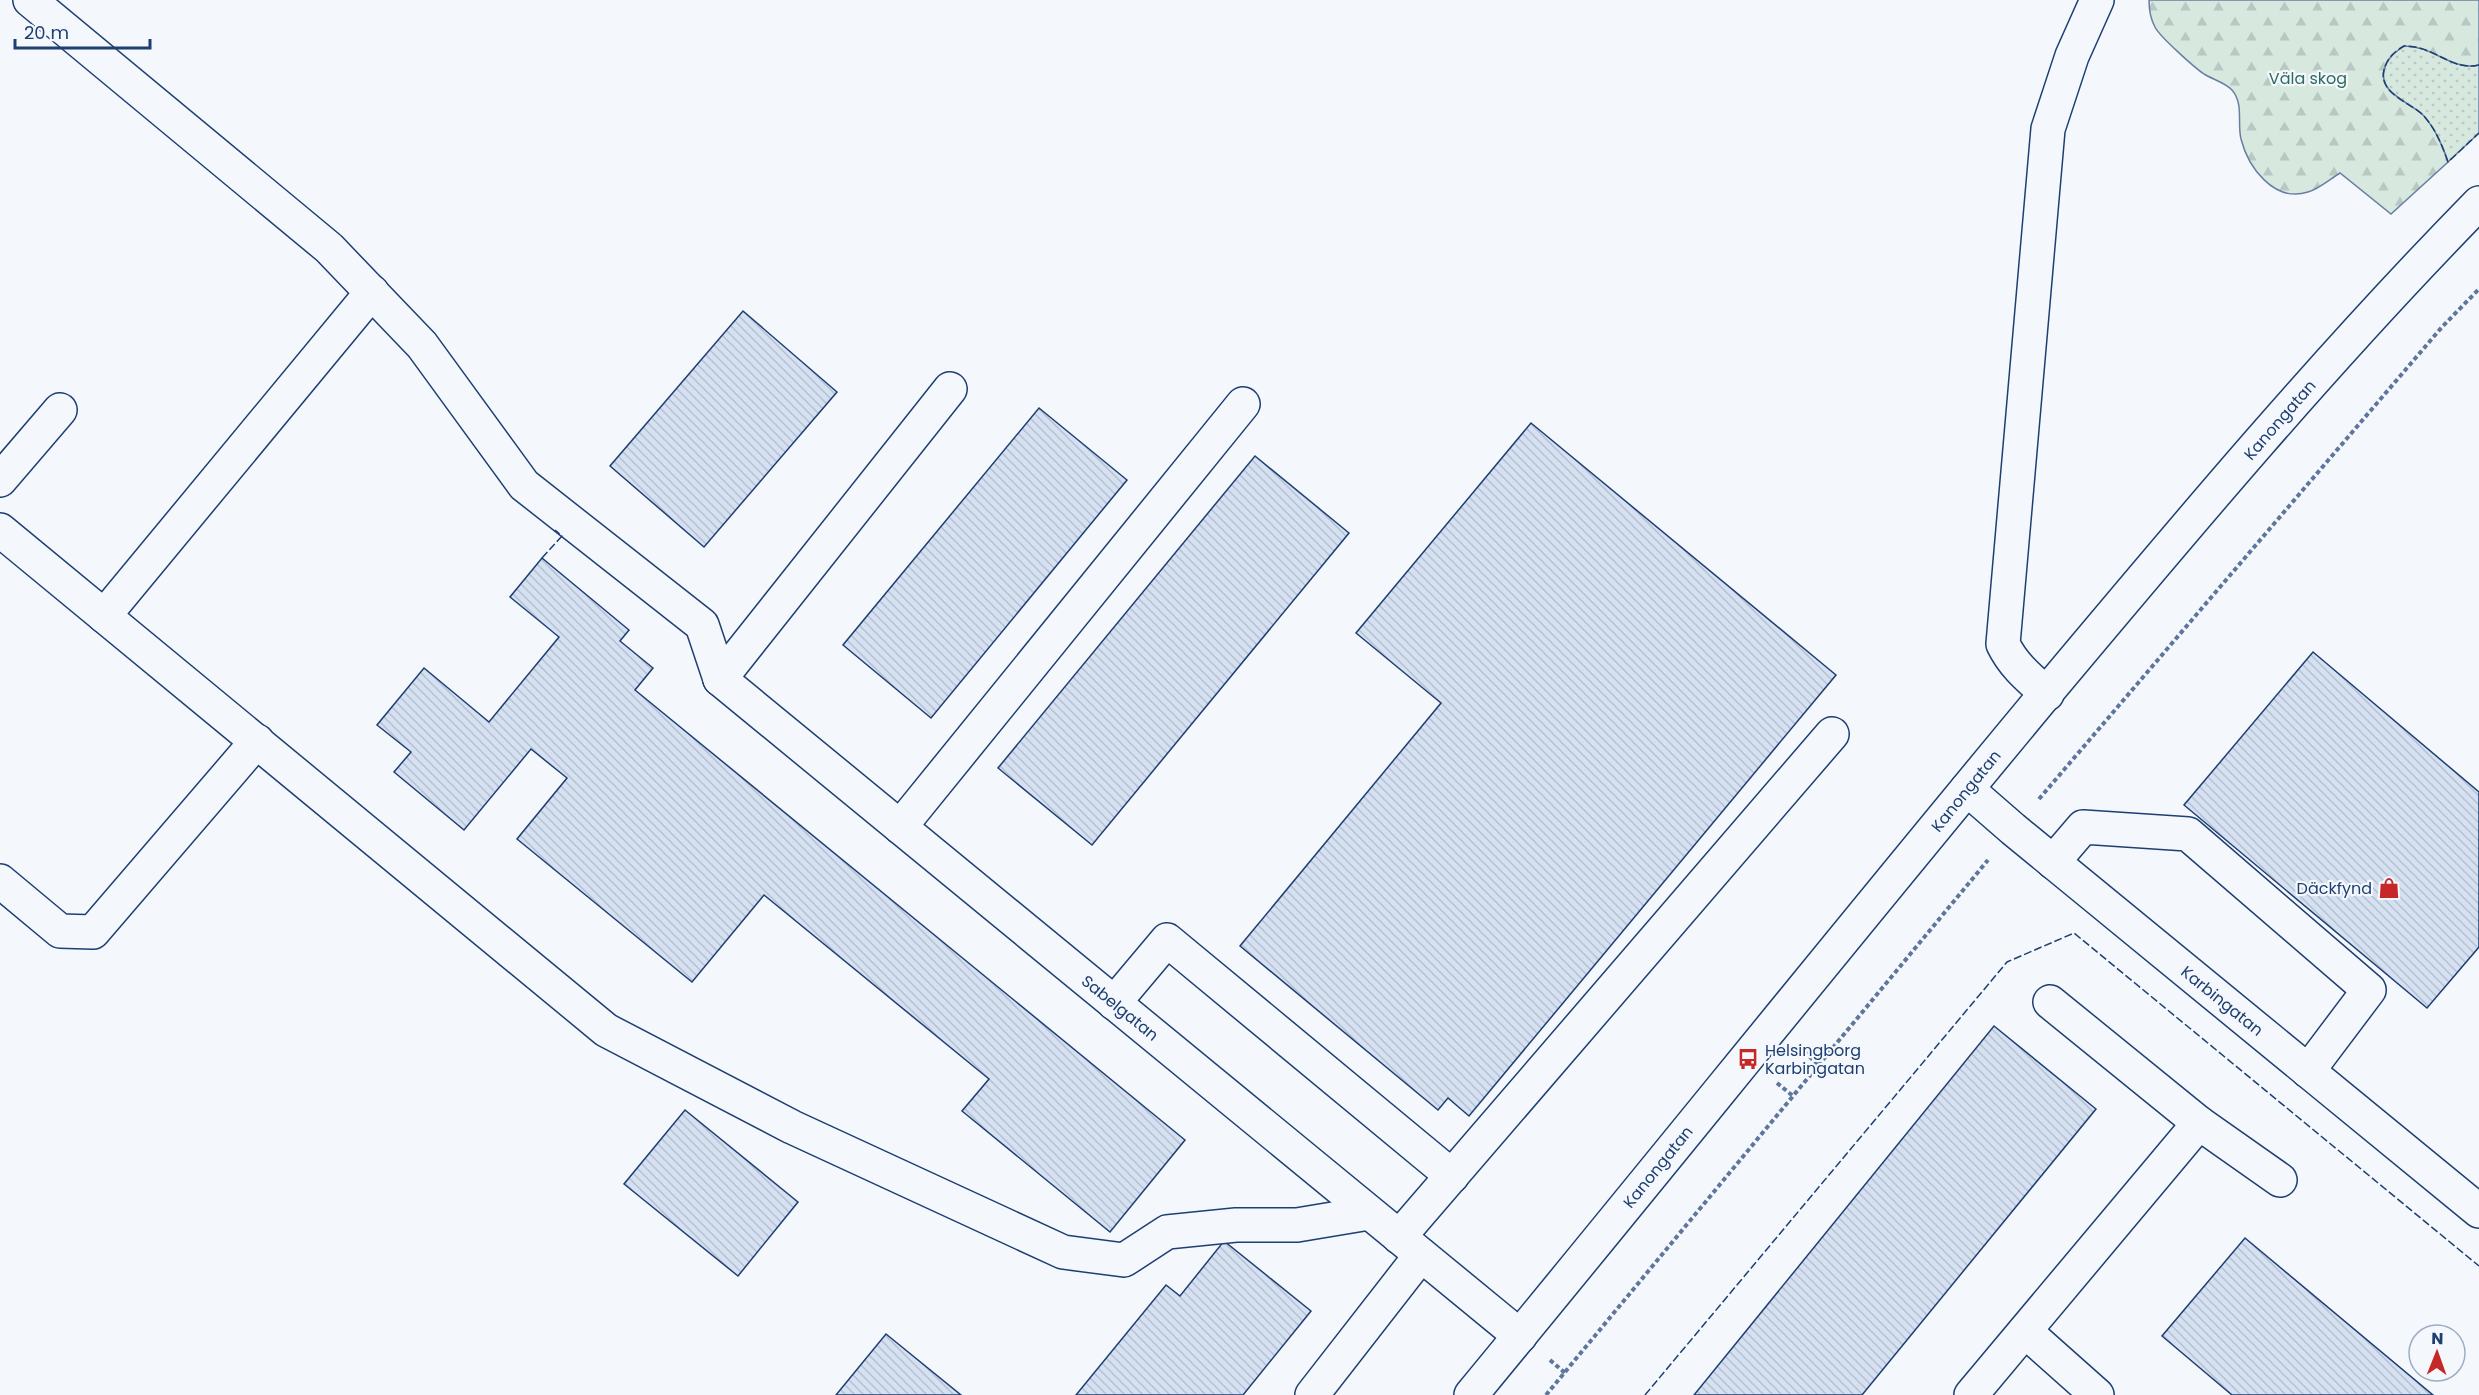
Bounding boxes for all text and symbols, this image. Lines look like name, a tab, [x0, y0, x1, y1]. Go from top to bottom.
scale bar	[15, 12, 150, 50]
text: 20 m	[24, 20, 69, 45]
park label: Väla skog	[2269, 67, 2347, 90]
street label: Kanongatan	[2239, 375, 2321, 465]
street label: Kanongatan	[1926, 745, 2006, 837]
shop icon: Däckfynd	[2377, 876, 2401, 900]
place label: Däckfynd	[2297, 877, 2372, 900]
street label: Karbingatan	[2176, 961, 2268, 1041]
street label: Sabelgatan	[1076, 970, 1164, 1046]
place label: Helsingborg Karbingatan	[1765, 1039, 1865, 1080]
bus stop icon: Helsingborg Karbingatan	[1736, 1047, 1760, 1071]
street label: Kanongatan	[1618, 1121, 1698, 1213]
north arrow	[2407, 1323, 2467, 1383]
text: N	[2431, 1327, 2443, 1350]

